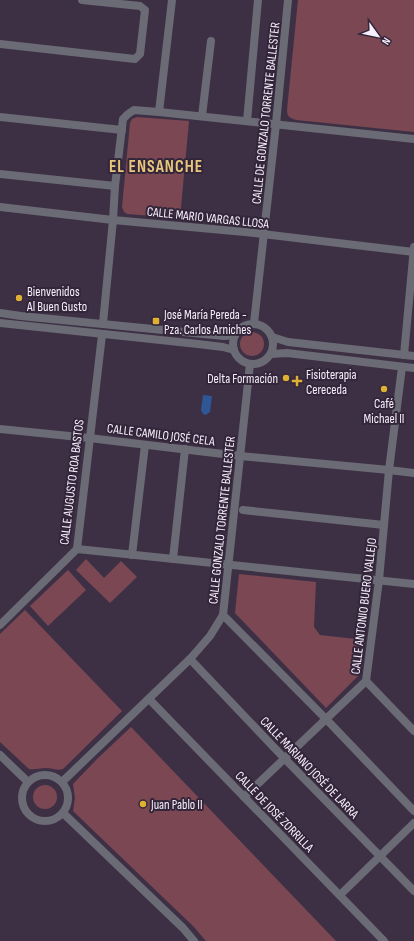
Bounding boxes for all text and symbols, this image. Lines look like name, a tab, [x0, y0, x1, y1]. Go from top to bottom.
north arrow	[358, 16, 398, 56]
street label: CALLE DE GONZALO TORRENTE BALLESTER	[248, 21, 284, 205]
text: N	[379, 35, 393, 47]
district label: EL ENSANCHE	[109, 157, 203, 177]
street label: CALLE MARIO VARGAS LLOSA	[146, 204, 270, 232]
place label: Bienvenidos Al Buen Gusto	[26, 284, 87, 315]
marker: Bienvenidos Al Buen Gusto	[14, 293, 24, 303]
place label: José María Pereda - Pza. Carlos Arniches	[163, 307, 252, 338]
marker: José María Pereda - Pza. Carlos Arniches	[151, 316, 161, 326]
place label: Fisioterapia Cereceda	[306, 367, 356, 398]
place label: Delta Formación	[207, 371, 278, 387]
marker: Delta Formación	[281, 373, 291, 383]
marker: Fisioterapia Cereceda	[291, 375, 303, 387]
marker: Café Michael II	[379, 384, 389, 394]
place label: Café Michael II	[364, 396, 404, 427]
street label: CALLE AUGUSTO ROA BASTOS	[56, 418, 88, 546]
street label: CALLE CAMILO JOSÉ CELA	[106, 420, 216, 450]
street label: CALLE GONZALO TORRENTE BALLESTER	[205, 435, 239, 605]
street label: CALLE ANTONIO BUERO VALLEJO	[348, 537, 380, 675]
street label: CALLE MARIANO JOSÉ DE LARRA	[257, 713, 362, 822]
street label: CALLE DE JOSÉ ZORRILLA	[232, 768, 317, 856]
place label: Juan Pablo II	[150, 797, 203, 813]
marker: Juan Pablo II	[138, 799, 148, 809]

